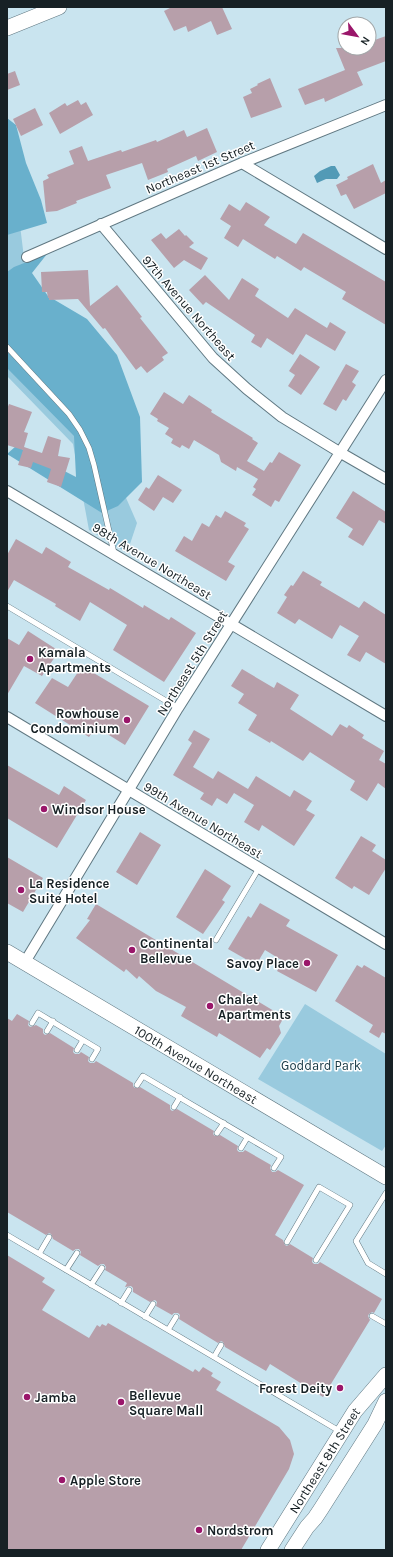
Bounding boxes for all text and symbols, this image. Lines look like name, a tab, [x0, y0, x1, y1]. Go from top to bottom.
north arrow	[337, 16, 377, 56]
text: N	[357, 34, 373, 48]
street label: Northeast 1st Street	[143, 137, 257, 197]
street label: 97th Avenue Northeast	[139, 252, 239, 364]
street label: 98th Avenue Northeast	[90, 519, 214, 603]
street label: Northeast 5th Street	[154, 608, 230, 718]
place label: Kamala Apartments	[38, 645, 111, 675]
marker: Kamala Apartments	[25, 654, 35, 664]
place label: Rowhouse Condominium	[31, 706, 119, 736]
marker: Rowhouse Condominium	[122, 715, 132, 725]
street label: 99th Avenue Northeast	[141, 779, 265, 861]
place label: Windsor House	[52, 802, 146, 817]
marker: Windsor House	[39, 804, 49, 814]
place label: La Residence Suite Hotel	[29, 876, 110, 906]
marker: La Residence Suite Hotel	[16, 885, 26, 895]
place label: Continental Bellevue	[140, 936, 213, 966]
marker: Continental Bellevue	[127, 945, 137, 955]
place label: Savoy Place	[226, 956, 299, 971]
marker: Savoy Place	[302, 958, 312, 968]
place label: Chalet Apartments	[218, 992, 291, 1022]
marker: Chalet Apartments	[205, 1001, 215, 1011]
street label: 100th Avenue Northeast	[132, 1022, 261, 1107]
park label: Goddard Park	[281, 1058, 361, 1073]
place label: Forest Deity	[259, 1381, 332, 1396]
marker: Forest Deity	[335, 1383, 345, 1393]
place label: Bellevue Square Mall	[129, 1388, 203, 1419]
place label: Jamba	[35, 1390, 76, 1405]
marker: Jamba	[22, 1392, 32, 1402]
marker: Bellevue Square Mall	[116, 1397, 126, 1407]
street label: Northeast 8th Street	[286, 1404, 363, 1516]
place label: Apple Store	[70, 1473, 141, 1488]
marker: Apple Store	[57, 1475, 67, 1485]
place label: Nordstrom	[207, 1523, 274, 1538]
marker: Nordstrom	[194, 1525, 204, 1535]

